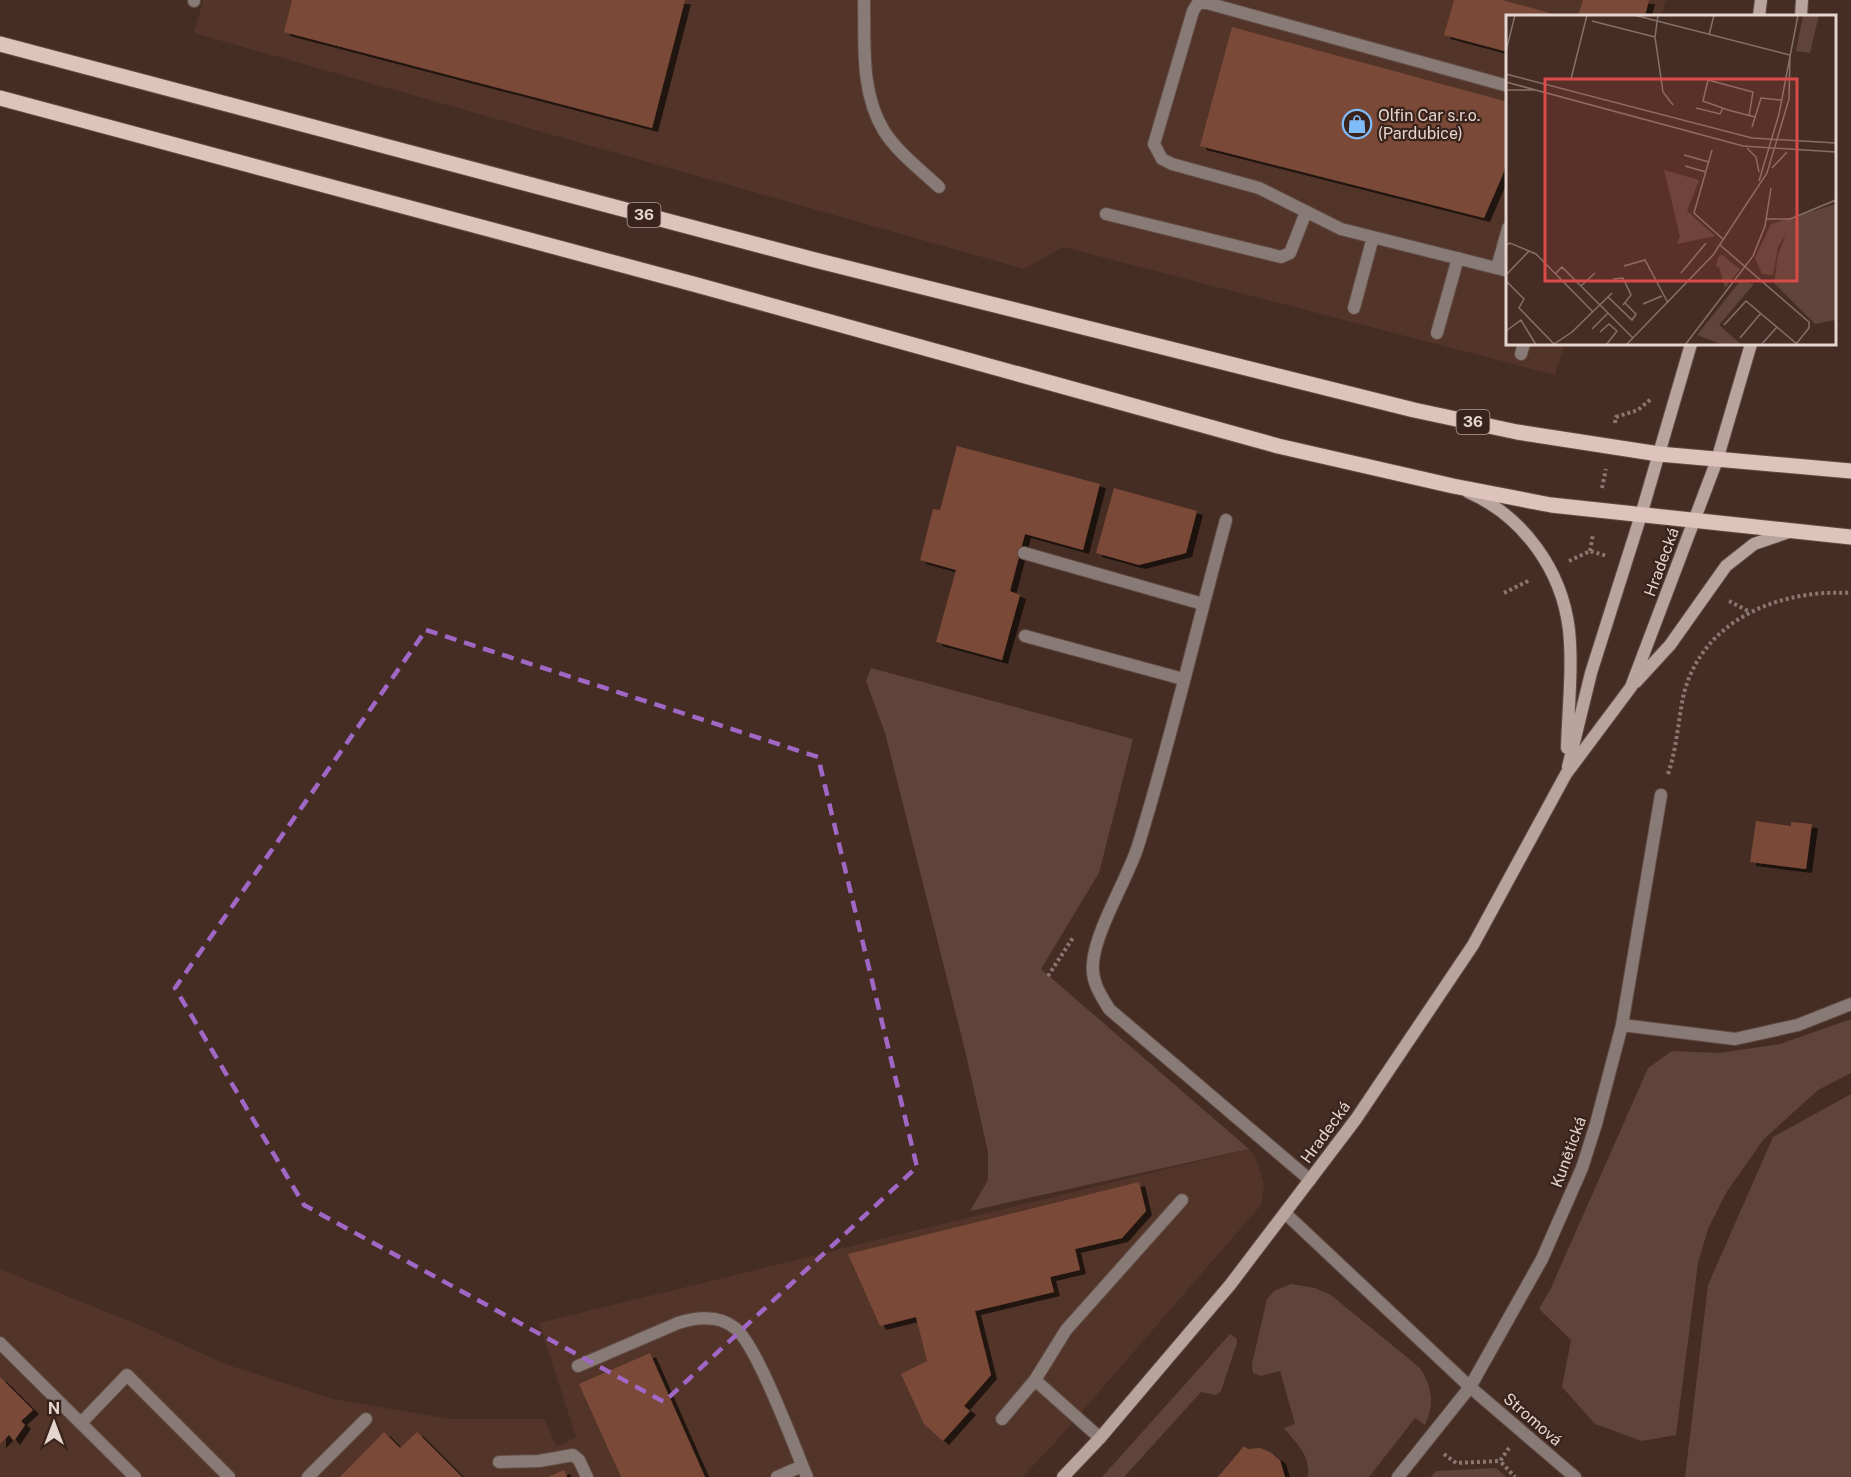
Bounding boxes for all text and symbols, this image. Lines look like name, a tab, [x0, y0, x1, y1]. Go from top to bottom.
inset map	[1506, 15, 1836, 345]
place label: Olfin Car s.r.o. (Pardubice)	[1378, 106, 1480, 143]
shop icon: Olfin Car s.r.o. (Pardubice)	[1341, 108, 1373, 140]
road number: 36	[628, 203, 660, 227]
road number: 36	[1456, 410, 1490, 434]
street label: Hradecká	[1640, 525, 1683, 599]
street label: Hradecká	[1297, 1098, 1354, 1167]
street label: Kunětická	[1547, 1114, 1590, 1190]
street label: Stromová	[1500, 1389, 1566, 1450]
north arrow	[24, 1393, 84, 1453]
text: N	[48, 1399, 60, 1418]

